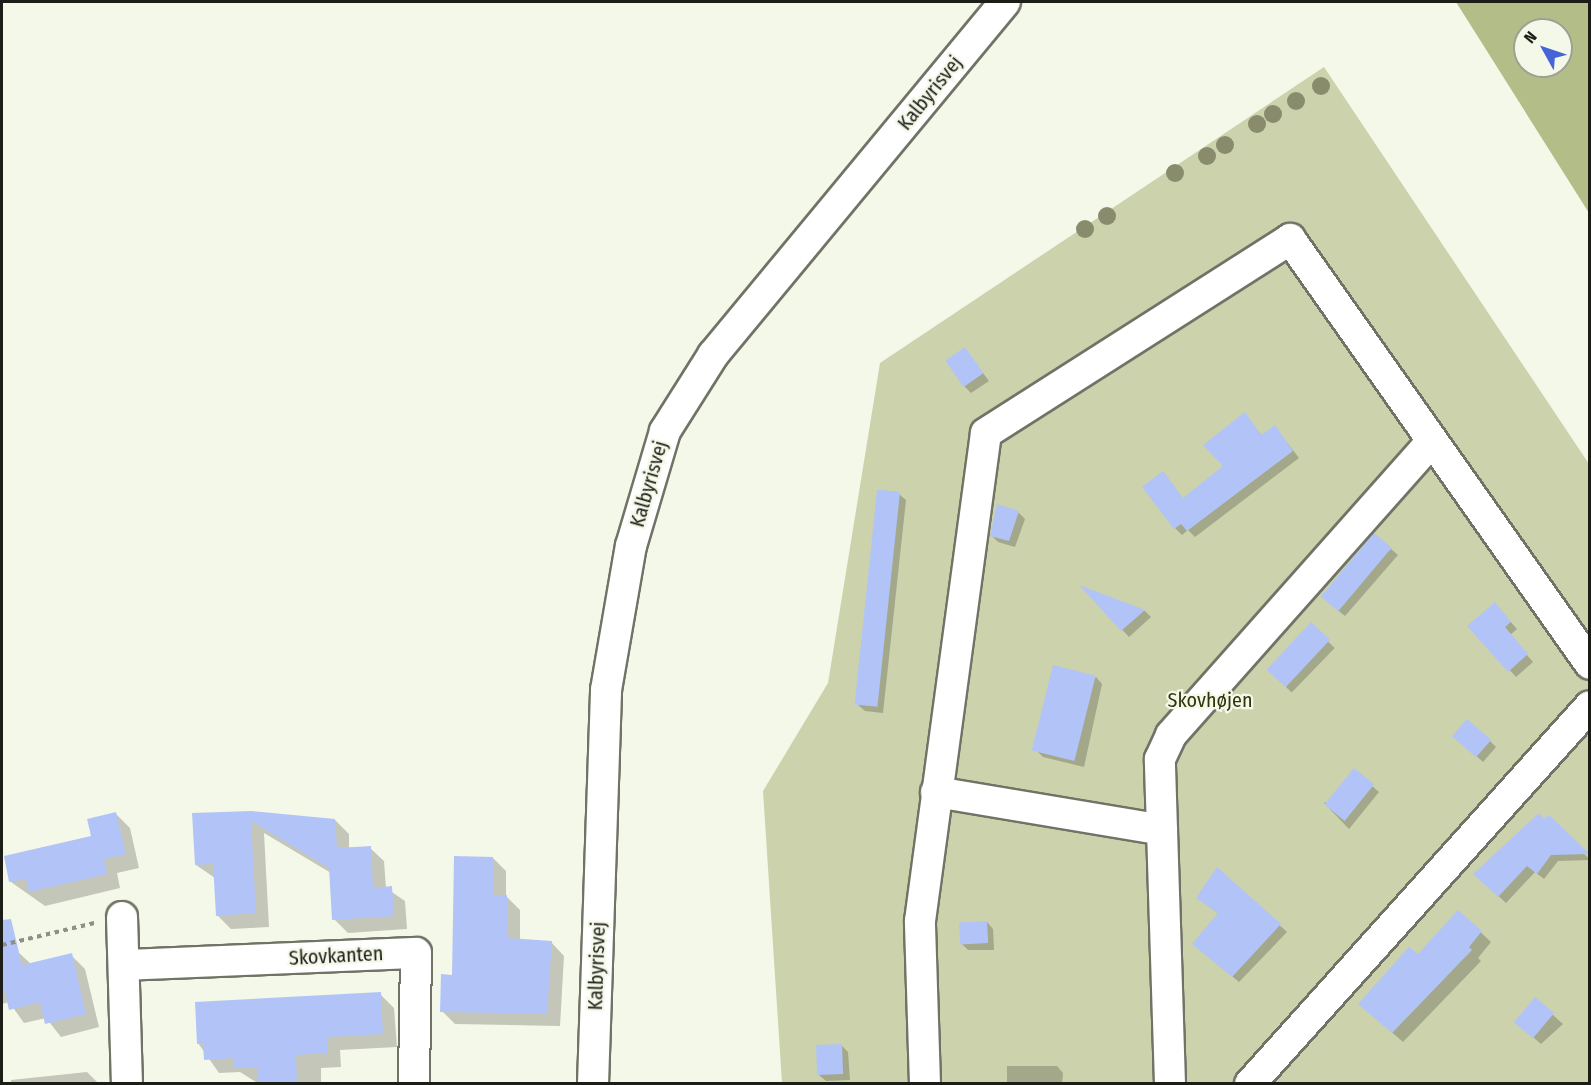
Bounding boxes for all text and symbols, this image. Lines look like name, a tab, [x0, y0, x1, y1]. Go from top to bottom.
north arrow	[1513, 18, 1573, 78]
text: N	[1520, 28, 1541, 47]
street label: Kalbyrisvej	[893, 51, 967, 135]
street label: Kalbyrisvej	[625, 438, 673, 530]
park label: Skovhøjen	[1168, 688, 1252, 712]
street label: Kalbyrisvej	[583, 921, 611, 1011]
street label: Skovkanten	[288, 942, 384, 970]

